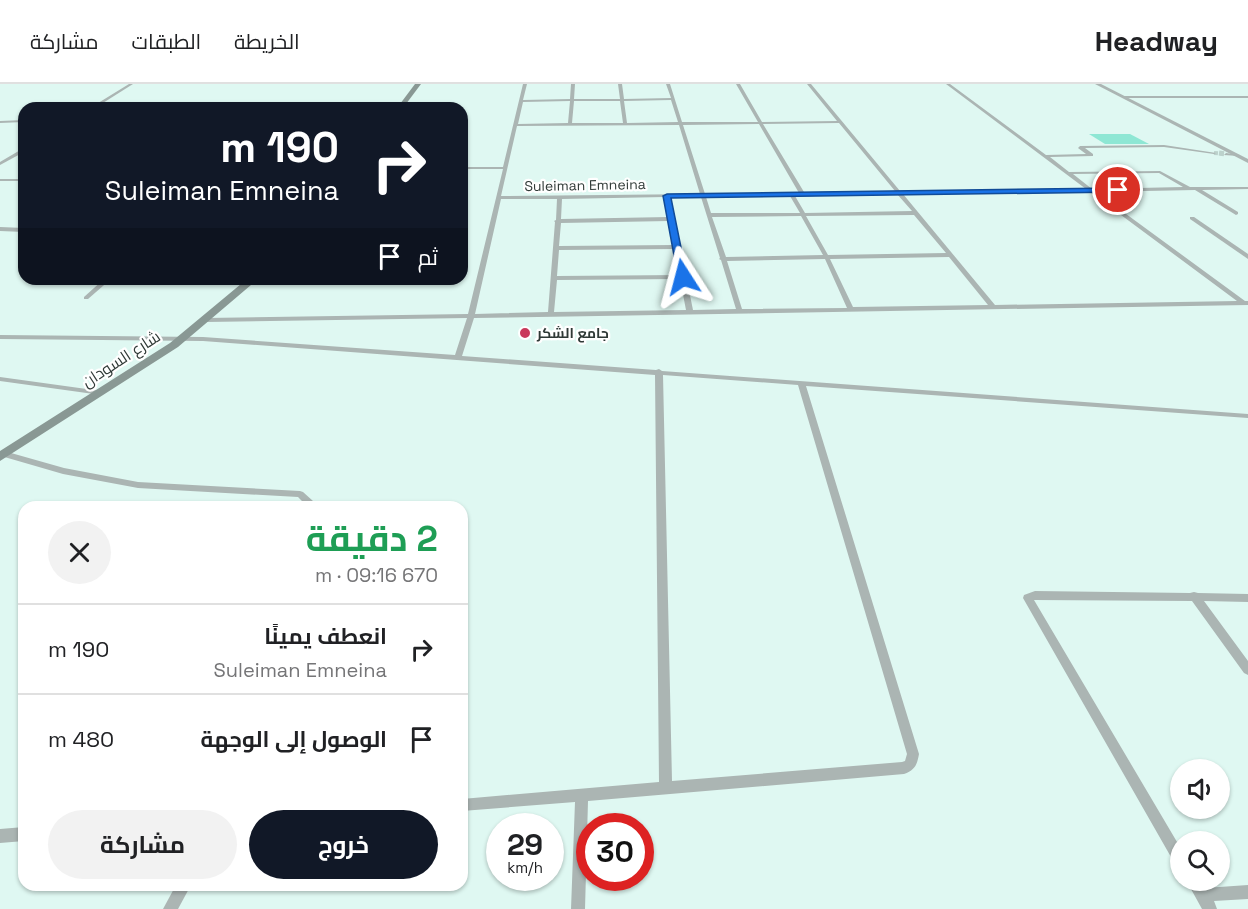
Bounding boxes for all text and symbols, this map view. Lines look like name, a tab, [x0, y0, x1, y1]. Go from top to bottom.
text: Headway	[1095, 23, 1218, 59]
text: مشاركة	[30, 28, 99, 55]
text: الطبقات	[132, 28, 201, 55]
text: الخريطة	[234, 28, 300, 55]
text: 190 m	[220, 121, 339, 174]
icon: right	[360, 126, 438, 204]
pin	[1092, 164, 1143, 215]
text: Suleiman Emneina	[105, 173, 339, 208]
icon: arrive	[1101, 173, 1134, 206]
street label: Suleiman Emneina	[524, 175, 646, 195]
icon: arrive	[373, 240, 406, 273]
text: ثم	[418, 243, 438, 271]
position arrow	[651, 245, 715, 309]
place label: جامع الشكر	[536, 324, 609, 343]
street label: شارع السودان	[78, 326, 165, 393]
marker: جامع الشكر	[518, 326, 532, 340]
text: 2 دقيقة	[306, 516, 438, 562]
button: close	[48, 521, 111, 584]
text: 670 m · 09:16	[315, 562, 438, 588]
text: انعطف يمينًا	[264, 622, 387, 650]
icon: right	[405, 633, 438, 666]
text: 190 m	[48, 635, 109, 663]
text: Suleiman Emneina	[214, 657, 387, 683]
icon: arrive	[405, 723, 438, 756]
text: 480 m	[48, 725, 114, 753]
text: الوصول إلى الوجهة	[201, 725, 387, 753]
map controls	[1170, 759, 1230, 891]
button: sound	[1170, 759, 1230, 819]
button: مشاركة	[48, 810, 237, 879]
button: خروج	[249, 810, 438, 879]
speed limit sign: 30	[576, 813, 654, 891]
text: 29	[507, 825, 543, 864]
button: search	[1170, 831, 1230, 891]
text: km/h	[507, 858, 543, 877]

